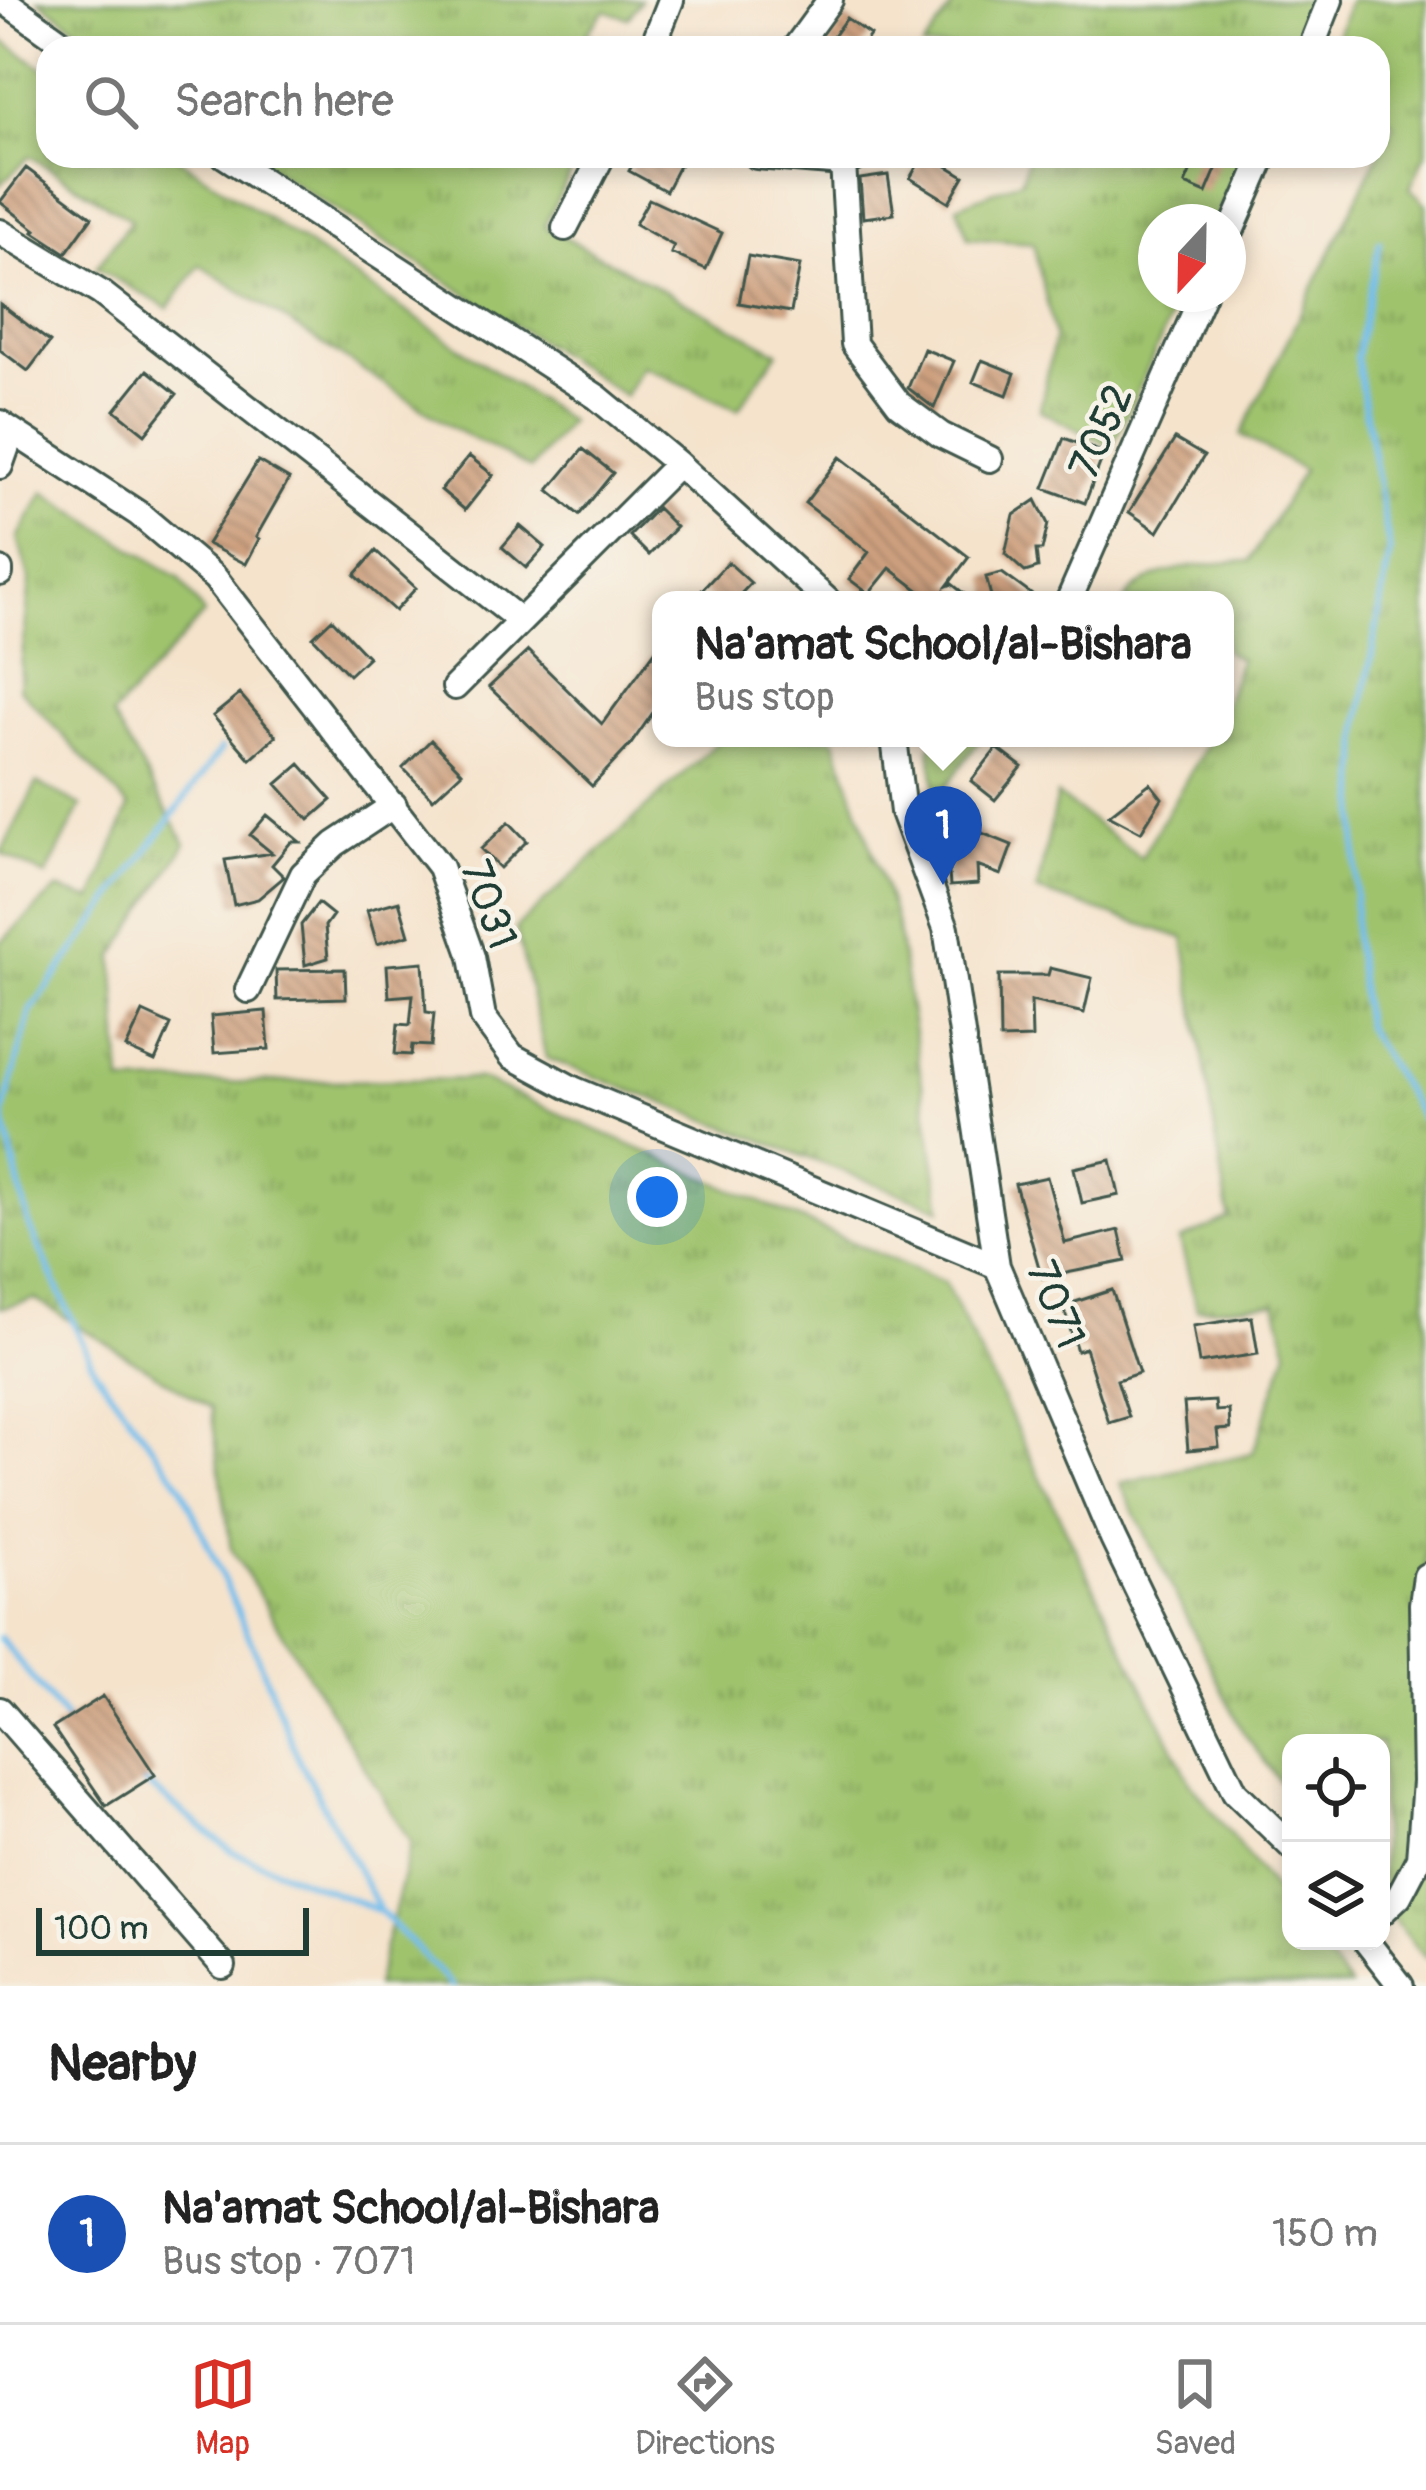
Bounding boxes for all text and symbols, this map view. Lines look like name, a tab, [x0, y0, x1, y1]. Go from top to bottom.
search box	[36, 36, 1390, 168]
icon: search	[78, 69, 144, 135]
text: Search here	[174, 74, 394, 130]
north arrow	[1138, 204, 1246, 312]
street label: 7052	[1058, 377, 1145, 487]
popup	[652, 591, 1234, 747]
text: Na'amat School/al-Bishara	[694, 617, 1192, 673]
text: Bus stop	[694, 673, 835, 722]
pin: 1	[904, 786, 982, 885]
street label: 7031	[448, 853, 528, 956]
your location	[627, 1167, 687, 1227]
street label: 7071	[1014, 1253, 1096, 1356]
map controls	[1282, 1734, 1390, 1950]
button: locate	[1282, 1734, 1390, 1842]
button: layers	[1282, 1842, 1390, 1950]
scale bar	[36, 1902, 309, 1955]
text: 100 m	[54, 1908, 148, 1949]
text: Nearby	[48, 2032, 196, 2096]
text: Na'amat School/al-Bishara	[162, 2181, 659, 2237]
text: 1	[79, 2209, 95, 2258]
text: 150 m	[1272, 2209, 1378, 2258]
text: Bus stop · 7071	[162, 2237, 415, 2286]
tab: Map	[190, 2351, 256, 2464]
tab: Directions	[635, 2351, 775, 2464]
tab: Saved	[1154, 2351, 1236, 2464]

